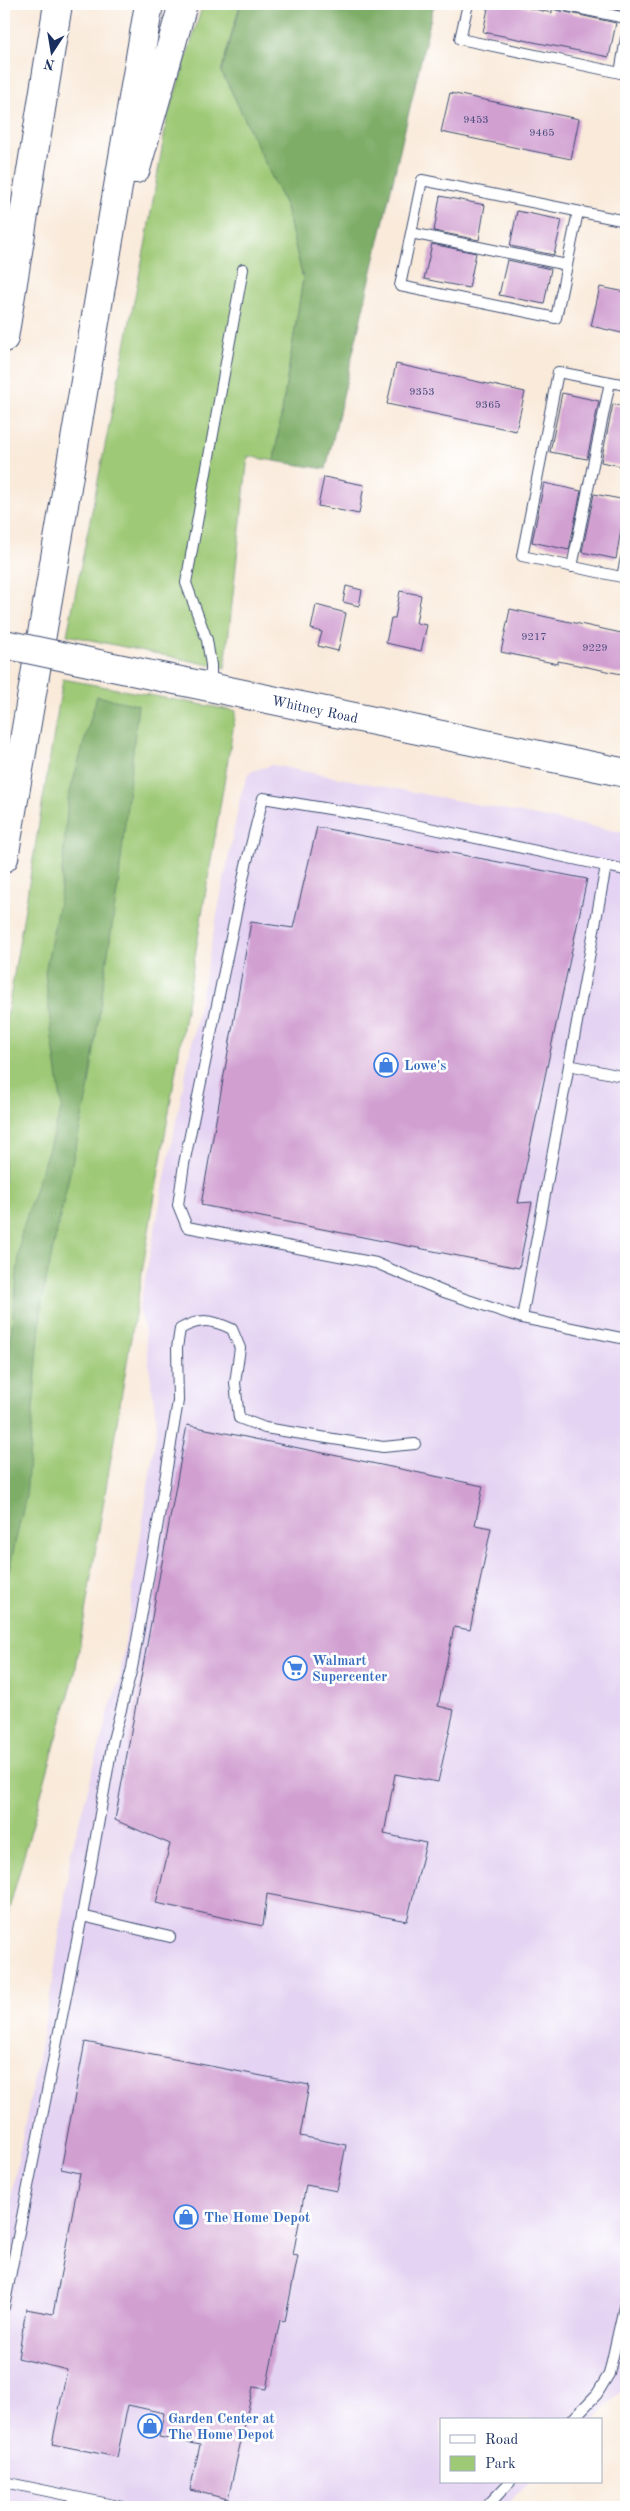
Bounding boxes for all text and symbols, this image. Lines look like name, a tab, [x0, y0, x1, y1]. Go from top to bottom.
north arrow	[28, 28, 78, 78]
text: N	[43, 56, 56, 72]
house number: 9453	[463, 115, 489, 126]
house number: 9465	[529, 128, 555, 139]
house number: 9353	[409, 387, 435, 398]
house number: 9365	[475, 400, 501, 411]
house number: 9217	[521, 632, 547, 643]
house number: 9229	[582, 643, 608, 654]
street label: Whitney Road	[270, 694, 359, 726]
shop icon: Lowe's	[373, 1052, 399, 1078]
place label: Lowe's	[404, 1059, 446, 1073]
place label: Walmart Supercenter	[312, 1654, 387, 1684]
supermarket icon: Walmart Supercenter	[282, 1655, 308, 1681]
shop icon: The Home Depot	[173, 2204, 199, 2230]
place label: The Home Depot	[204, 2211, 310, 2225]
place label: Garden Center at The Home Depot	[168, 2412, 275, 2442]
shop icon: Garden Center at The Home Depot	[137, 2413, 163, 2439]
legend	[440, 2418, 602, 2484]
text: Road	[485, 2433, 519, 2448]
text: Park	[485, 2457, 516, 2472]

